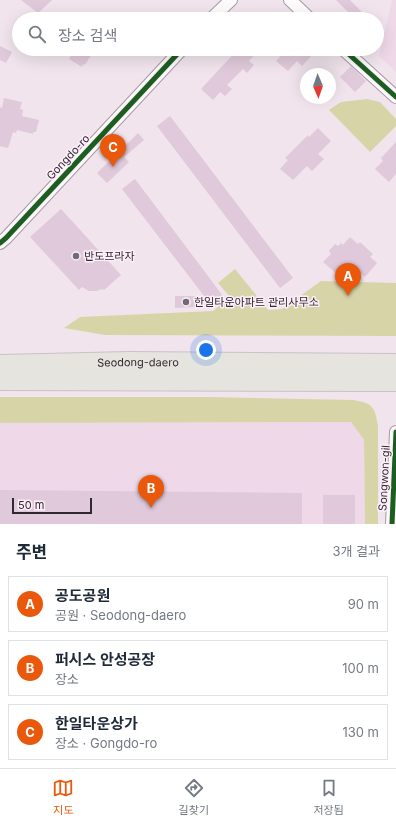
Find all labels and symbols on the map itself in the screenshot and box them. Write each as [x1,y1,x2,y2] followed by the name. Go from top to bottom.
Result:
[300,68,336,104] north arrow
[43,131,93,183] street label: Gongdo-ro
[100,134,126,167] pin: C
[84,249,135,263] place label: 반도프라자
[71,251,81,261] marker: 반도프라자
[335,263,361,296] pin: A
[194,295,319,309] place label: 한일타운아파트 관리사무소
[181,297,191,307] marker: 한일타운아파트 관리사무소
[196,340,216,360] your location
[97,355,179,370] street label: Seodong-daero
[375,445,393,511] street label: Songwon-gil
[138,475,164,508] pin: B
[12,496,92,515] scale bar

